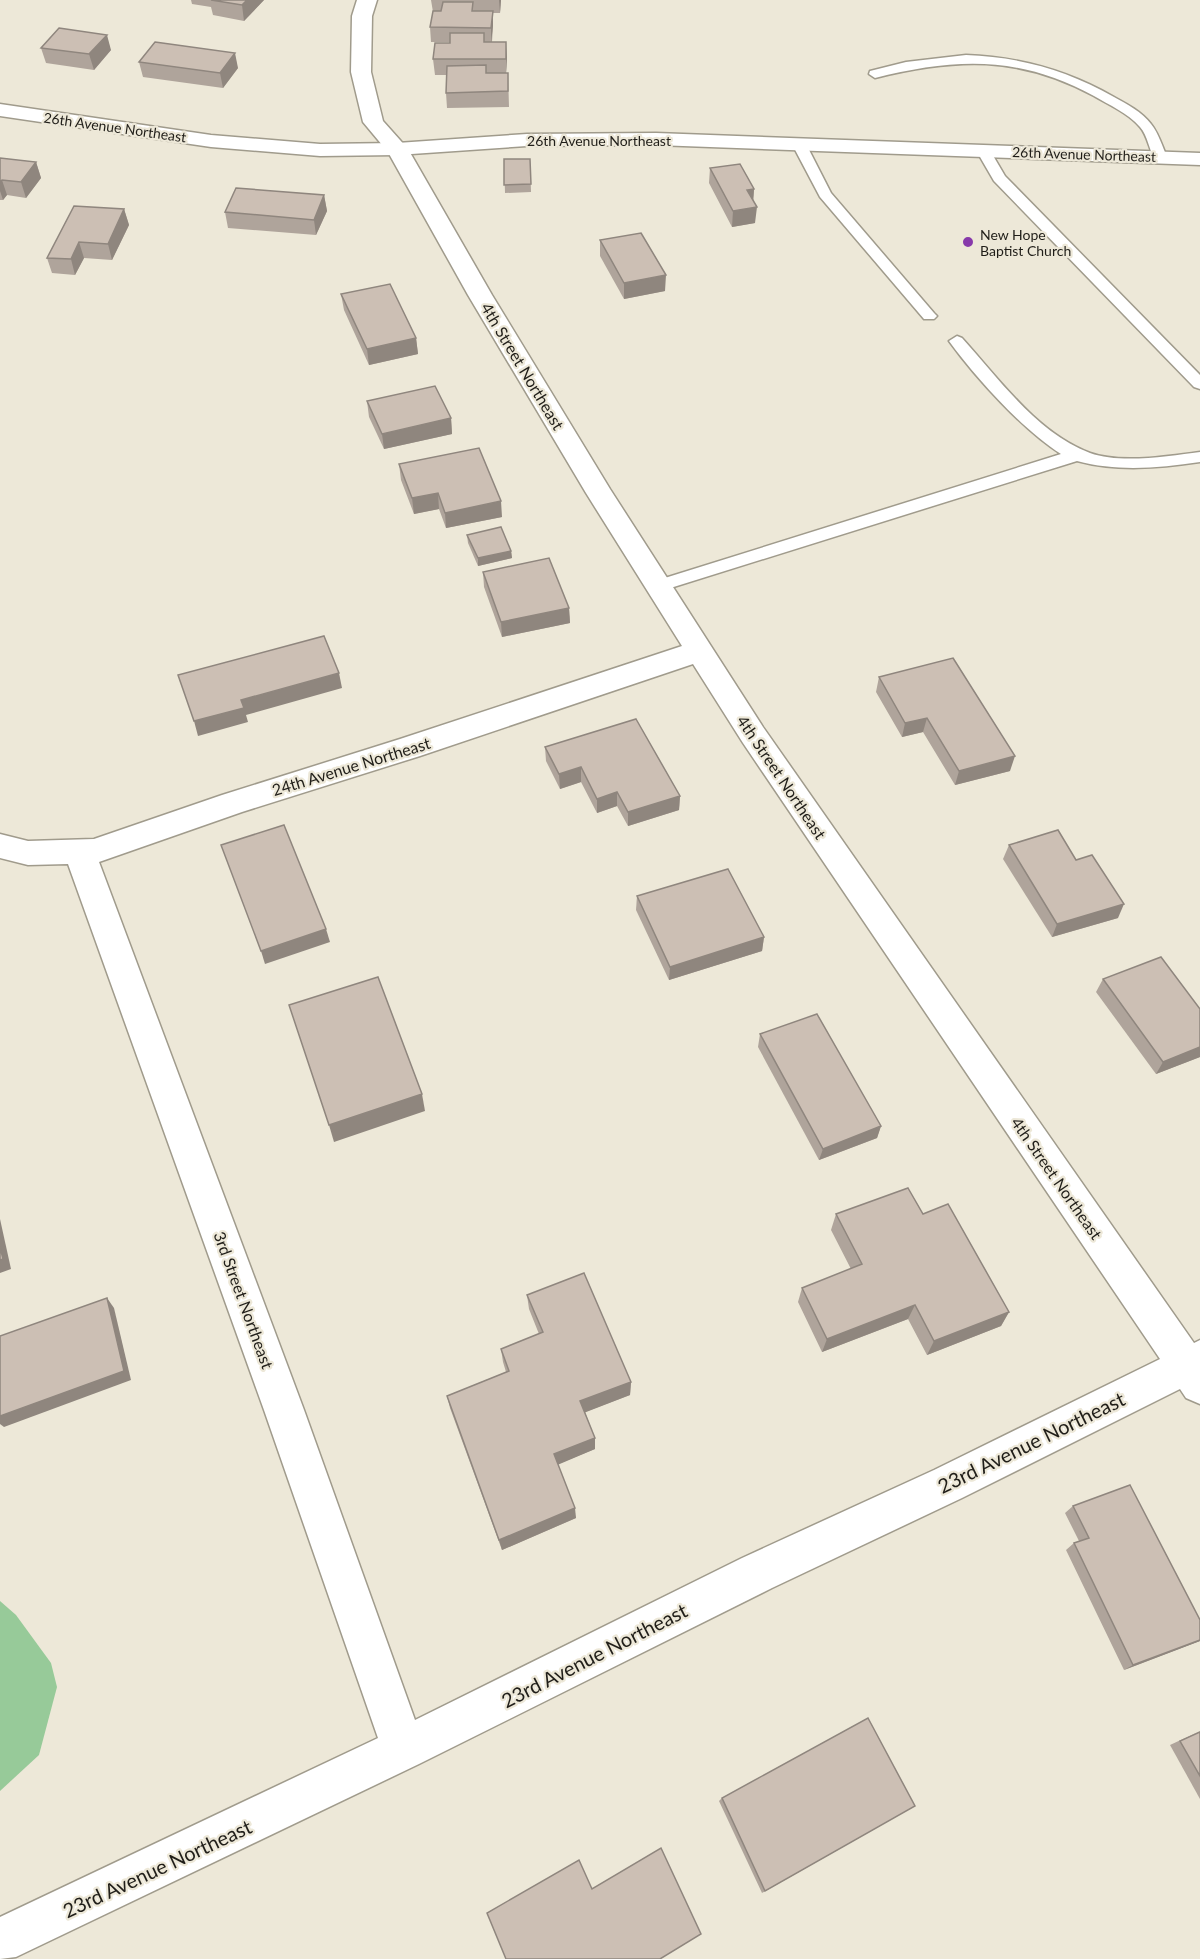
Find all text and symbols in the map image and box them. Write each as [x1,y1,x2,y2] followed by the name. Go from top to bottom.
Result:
[43,109,187,145] street label: 26th Avenue Northeast
[527,132,671,149] street label: 26th Avenue Northeast
[1012,143,1156,165] street label: 26th Avenue Northeast
[980,226,1071,259] place label: New Hope Baptist Church
[961,235,975,249] marker: New Hope Baptist Church
[478,299,569,433] street label: 4th Street Northeast
[734,712,831,843] street label: 4th Street Northeast
[270,733,433,799] street label: 24th Avenue Northeast
[1008,1113,1106,1243] street label: 4th Street Northeast
[210,1229,278,1371] street label: 3rd Street Northeast
[933,1386,1129,1498] street label: 23rd Avenue Northeast
[497,1598,691,1712] street label: 23rd Avenue Northeast
[59,1814,255,1922] street label: 23rd Avenue Northeast

